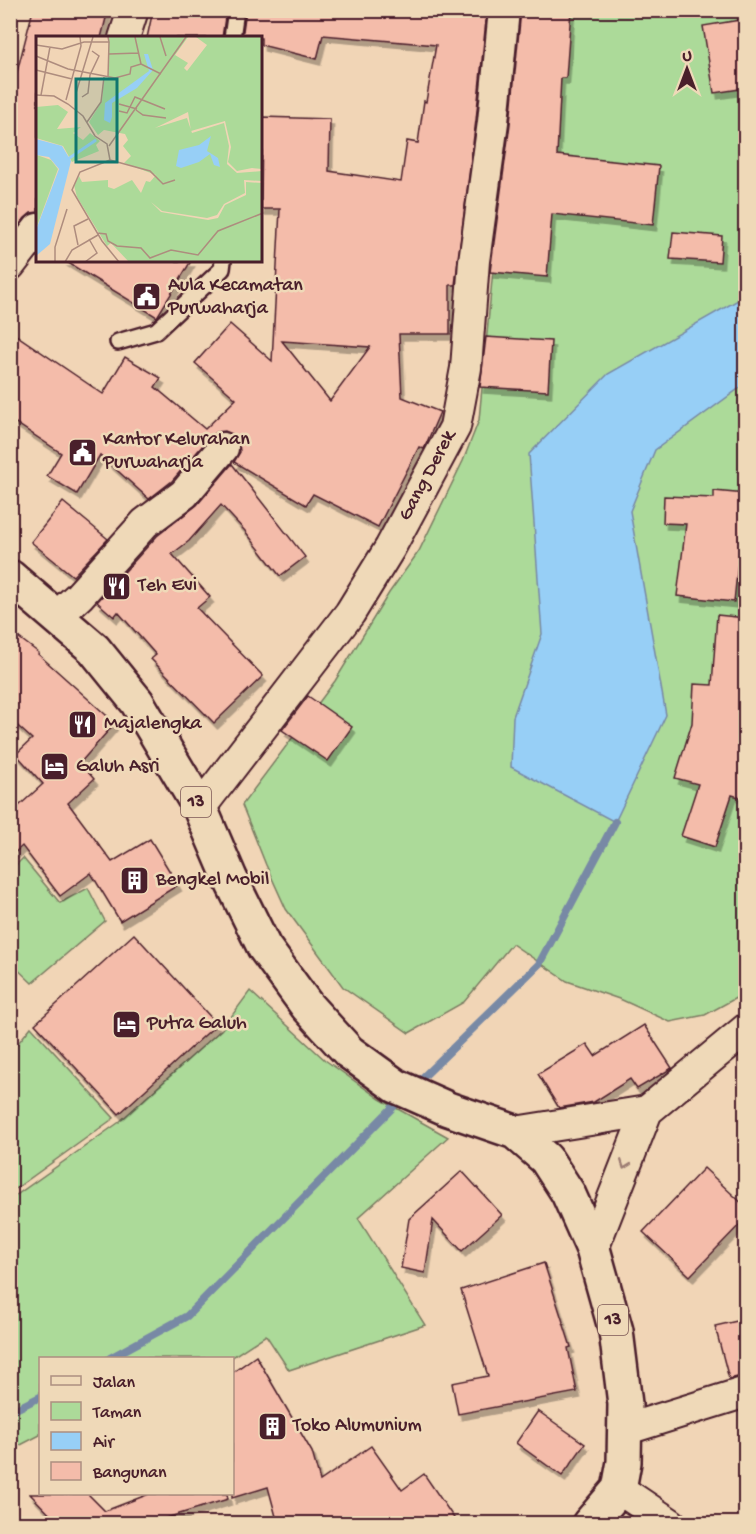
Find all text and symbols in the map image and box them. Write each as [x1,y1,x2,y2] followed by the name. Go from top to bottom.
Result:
[36,36,262,262] inset map
[657,39,717,99] north arrow
[682,48,692,67] text: U
[167,275,303,321] place label: Aula Kecamatan Purwaharja
[131,281,163,313] public building icon: Aula Kecamatan Purwaharja
[395,425,462,525] street label: Gang Derek
[102,429,250,475] place label: Kantor Kelurahan Purwaharja
[66,436,98,468] public building icon: Kantor Kelurahan Purwaharja
[101,570,133,602] restaurant icon: Teh Evi
[137,575,197,598] place label: Teh Evi
[67,708,99,740] restaurant icon: Majalengka
[104,713,202,736] place label: Majalengka
[39,751,71,783] hotel icon: Galuh Asri
[76,756,160,779] place label: Galuh Asri
[181,787,211,817] road number: 13
[119,864,151,896] building icon: Bengkel Mobil
[155,869,269,892] place label: Bengkel Mobil
[110,1008,142,1040] hotel icon: Putra Galuh
[146,1013,247,1036] place label: Putra Galuh
[620,1160,633,1170] one-way arrow
[598,1305,628,1335] road number: 13
[39,1357,234,1495] legend
[93,1373,135,1394] text: Jalan
[92,1403,142,1424] text: Taman
[256,1410,288,1442] building icon: Toko Alumunium
[292,1415,422,1438] place label: Toko Alumunium
[93,1433,116,1454] text: Air
[92,1463,167,1484] text: Bangunan

